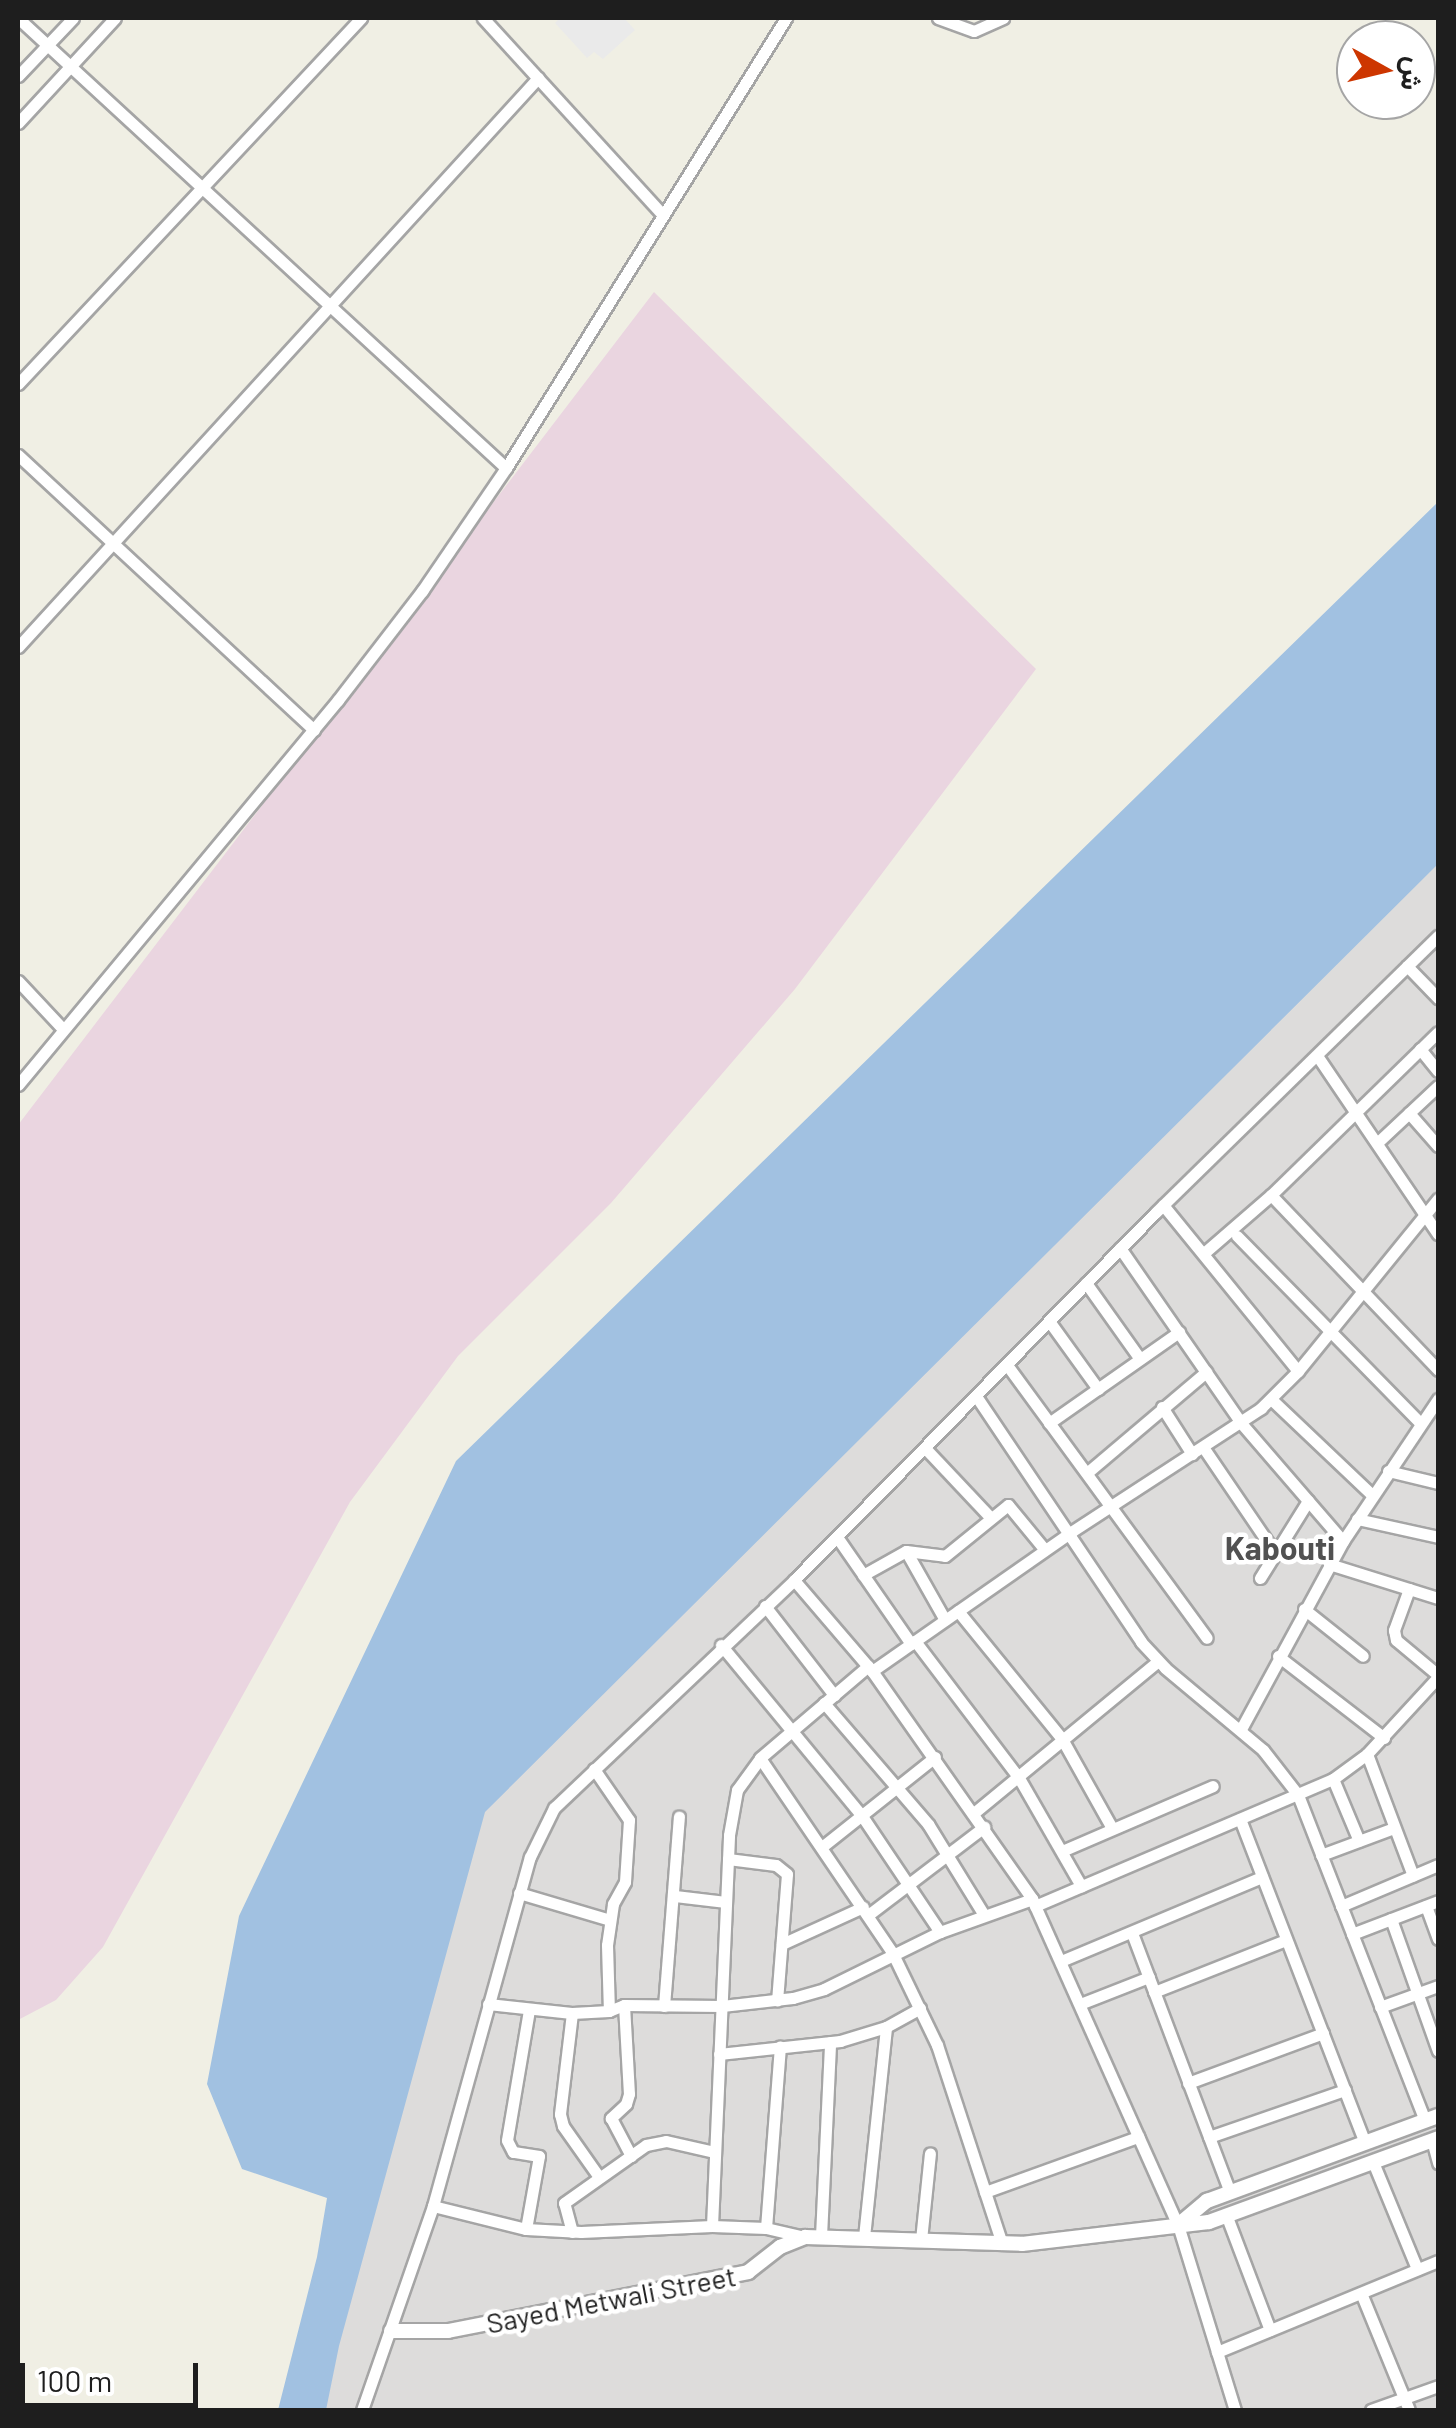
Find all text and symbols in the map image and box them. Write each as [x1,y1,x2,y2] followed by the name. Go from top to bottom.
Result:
[1336,20,1436,120] north arrow
[1395,55,1433,93] text: ش
[1225,1528,1335,1566] district label: Kabouti
[483,2258,739,2340] street label: Sayed Metwali Street
[25,2343,202,2405] scale bar
[37,2362,112,2398] text: 100 m

